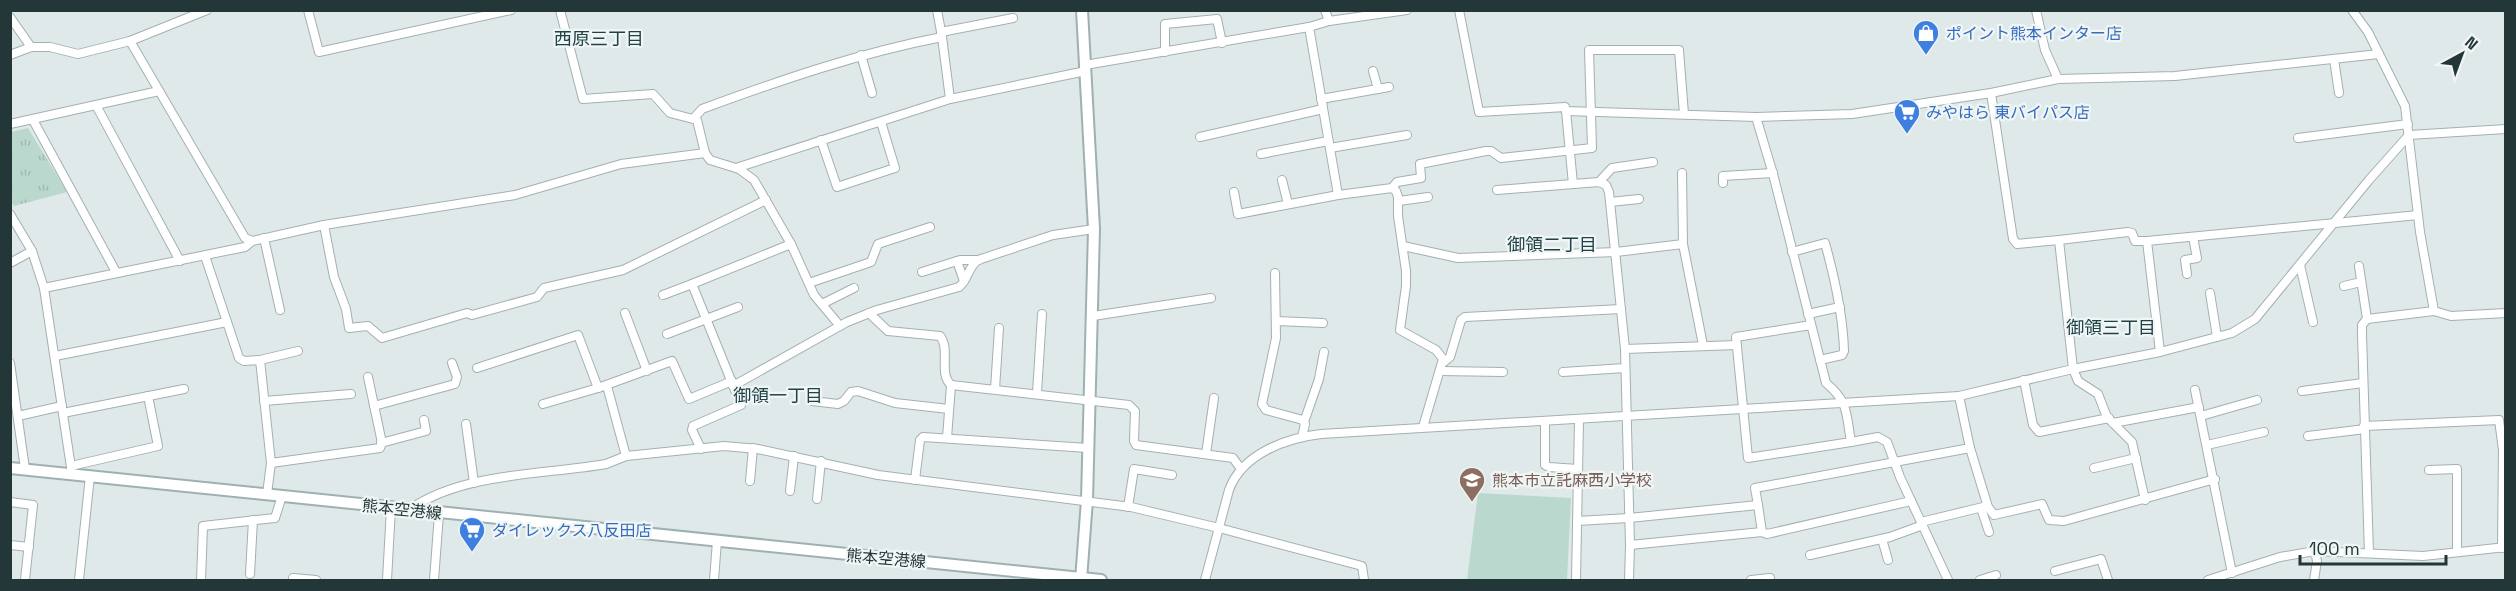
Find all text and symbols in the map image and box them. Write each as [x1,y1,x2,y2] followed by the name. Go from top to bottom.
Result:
[1911,18,1941,56] shop icon: ポイント熊本インター店
[1946,23,2122,44] place label: ポイント熊本インター店
[2432,24,2492,84] north arrow
[554,27,644,50] district label: 西原三丁目
[2461,32,2482,55] text: N
[1892,97,1922,135] supermarket icon: みやはら 東バイパス店
[1926,102,2090,123] place label: みやはら 東バイパス店
[1507,233,1597,256] district label: 御領二丁目
[2066,316,2156,339] district label: 御領三丁目
[733,384,823,407] district label: 御領一丁目
[1457,465,1487,503] school or university icon: 熊本市立託麻西小学校
[1492,470,1652,491] place label: 熊本市立託麻西小学校
[361,495,443,524] street label: 熊本空港線
[457,515,487,553] supermarket icon: ダイレックス八反田店
[492,520,652,541] place label: ダイレックス八反田店
[2300,528,2446,566] scale bar
[2309,537,2360,560] text: 100 m
[845,545,927,572] street label: 熊本空港線

